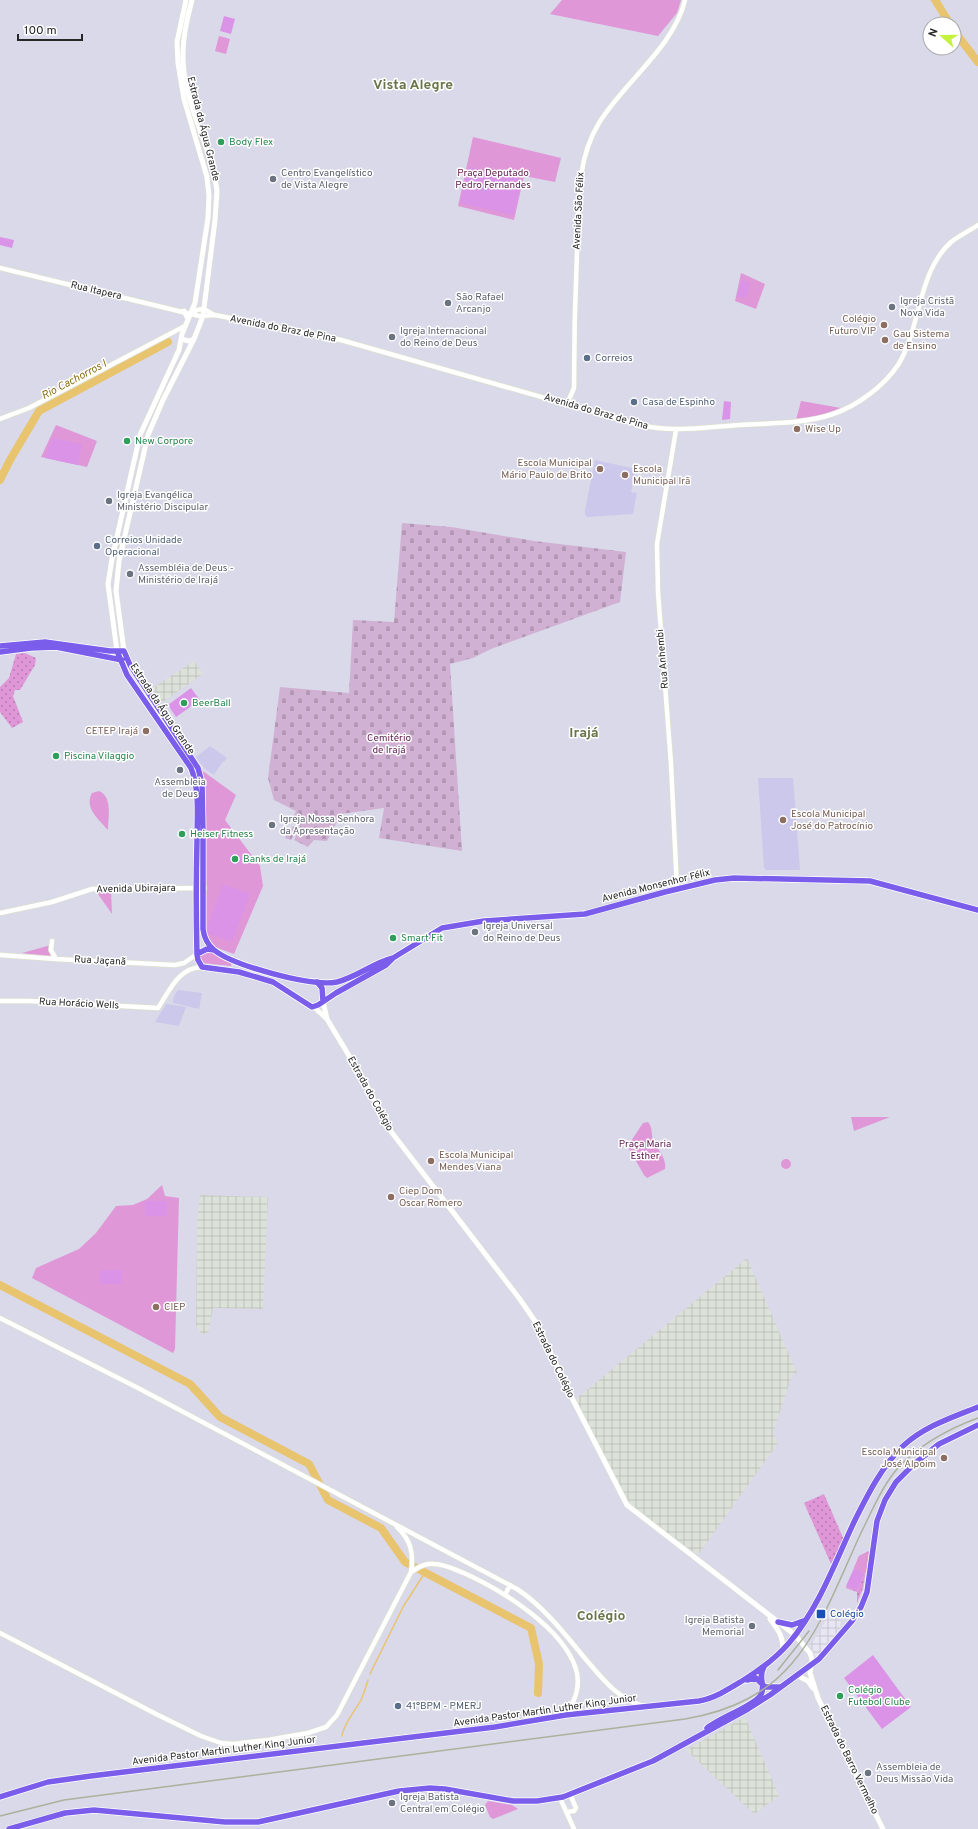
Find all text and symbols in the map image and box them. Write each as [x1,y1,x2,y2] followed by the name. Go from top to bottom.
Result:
[18,16,82,42] scale bar
[922,16,962,56] north arrow
[24,23,57,39] text: 100 m
[926,27,942,39] text: N
[184,75,222,183] street label: Estrada da Água Grande
[373,77,453,94] district label: Vista Alegre
[229,136,273,149] place label: Body Flex
[216,137,226,147] marker: Body Flex
[281,167,373,192] place label: Centro Evangelístico de Vista Alegre
[455,167,531,192] park label: Praça Deputado Pedro Fernandes
[570,172,588,250] street label: Avenida São Félix
[268,174,278,184] marker: Centro Evangelístico de Vista Alegre
[69,279,123,303] street label: Rua Itapera
[456,291,504,316] place label: São Rafael Arcanjo
[900,295,954,320] place label: Igreja Cristã Nova Vida
[443,298,453,308] marker: São Rafael Arcanjo
[887,302,897,312] marker: Igreja Cristã Nova Vida
[229,312,337,346] street label: Avenida do Braz de Pina
[829,313,876,338] place label: Colégio Futuro VIP
[879,320,889,330] marker: Colégio Futuro VIP
[400,325,487,350] place label: Igreja Internacional do Reino de Deus
[893,328,949,353] place label: Gau Sistema de Ensino
[387,332,397,342] marker: Igreja Internacional do Reino de Deus
[880,335,890,345] marker: Gau Sistema de Ensino
[595,352,633,365] place label: Correios
[582,353,592,363] marker: Correios
[39,356,110,403] water label: Rio Cachorros I
[542,391,650,433] street label: Avenida do Braz de Pina
[642,396,715,409] place label: Casa de Espinho
[629,397,639,407] marker: Casa de Espinho
[805,423,841,436] place label: Wise Up
[792,424,802,434] marker: Wise Up
[135,435,193,448] place label: New Corpore
[122,436,132,446] marker: New Corpore
[501,457,592,482] place label: Escola Municipal Mário Paulo de Brito
[633,463,690,488] place label: Escola Municipal Irã
[595,464,605,474] marker: Escola Municipal Mário Paulo de Brito
[620,470,630,480] marker: Escola Municipal Irã
[117,489,208,514] place label: Igreja Evangélica Ministério Discipular
[104,496,114,506] marker: Igreja Evangélica Ministério Discipular
[105,534,182,559] place label: Correios Unidade Operacional
[92,541,102,551] marker: Correios Unidade Operacional
[138,562,234,587] place label: Assembléia de Deus - Ministério de Irajá
[125,569,135,579] marker: Assembléia de Deus - Ministério de Irajá
[654,629,672,689] street label: Rua Anhembi
[127,661,197,757] street label: Estrada da Água Grande
[192,697,231,710] place label: BeerBall
[179,698,189,708] marker: BeerBall
[85,725,138,738] place label: CETEP Irajá
[569,725,599,742] district label: Irajá
[141,726,151,736] marker: CETEP Irajá
[367,732,411,757] park label: Cemitério de Irajá
[64,750,135,763] place label: Piscina Vilaggio
[51,751,61,761] marker: Piscina Vilaggio
[175,765,185,775] marker: Assembleia de Deus
[154,776,206,801] place label: Assembleia de Deus
[791,808,873,833] place label: Escola Municipal José do Patrocínio
[280,813,374,838] place label: Igreja Nossa Senhora da Apresentação
[778,815,788,825] marker: Escola Municipal José do Patrocínio
[267,820,277,830] marker: Igreja Nossa Senhora da Apresentação
[190,828,254,841] place label: Heiser Fitness
[177,829,187,839] marker: Heiser Fitness
[243,853,306,866] place label: Banks de Irajá
[230,854,240,864] marker: Banks de Irajá
[600,866,712,906] street label: Avenida Monsenhor Félix
[96,882,176,896] street label: Avenida Ubirajara
[483,920,561,945] place label: Igreja Universal do Reino de Deus
[470,927,480,937] marker: Igreja Universal do Reino de Deus
[401,932,443,945] place label: Smart Fit
[388,933,398,943] marker: Smart Fit
[74,953,126,969] street label: Rua Jaçanã
[39,995,120,1013] street label: Rua Horácio Wells
[344,1054,396,1134] street label: Estrada do Colégio
[619,1138,671,1163] park label: Praça Maria Esther
[439,1149,513,1174] place label: Escola Municipal Mendes Viana
[426,1156,436,1166] marker: Escola Municipal Mendes Viana
[399,1185,463,1210] place label: Ciep Dom Oscar Romero
[386,1192,396,1202] marker: Ciep Dom Oscar Romero
[164,1301,185,1314] place label: CIEP
[151,1302,161,1312] marker: CIEP
[529,1320,577,1401] street label: Estrada do Colégio
[862,1446,936,1471] place label: Escola Municipal José Alpoim
[939,1453,949,1463] marker: Escola Municipal José Alpoim
[577,1608,625,1625] district label: Colégio
[815,1608,827,1620] marker: Colégio
[830,1608,864,1621] place label: Colégio
[685,1614,744,1639] place label: Igreja Batista Memorial
[747,1621,757,1631] marker: Igreja Batista Memorial
[848,1684,910,1709] place label: Colégio Futebol Clube
[835,1691,845,1701] marker: Colégio Futebol Clube
[453,1692,638,1730] street label: Avenida Pastor Martin Luther King Junior
[406,1700,482,1713] place label: 41°BPM - PMERJ
[393,1701,403,1711] marker: 41°BPM - PMERJ
[817,1703,881,1817] street label: Estrada do Barro Vermelho
[131,1733,317,1769] street label: Avenida Pastor Martin Luther King Junior
[876,1761,953,1786] place label: Assembleia de Deus Missão Vida
[863,1768,873,1778] marker: Assembleia de Deus Missão Vida
[400,1791,485,1816] place label: Igreja Batista Central em Colégio
[387,1798,397,1808] marker: Igreja Batista Central em Colégio

